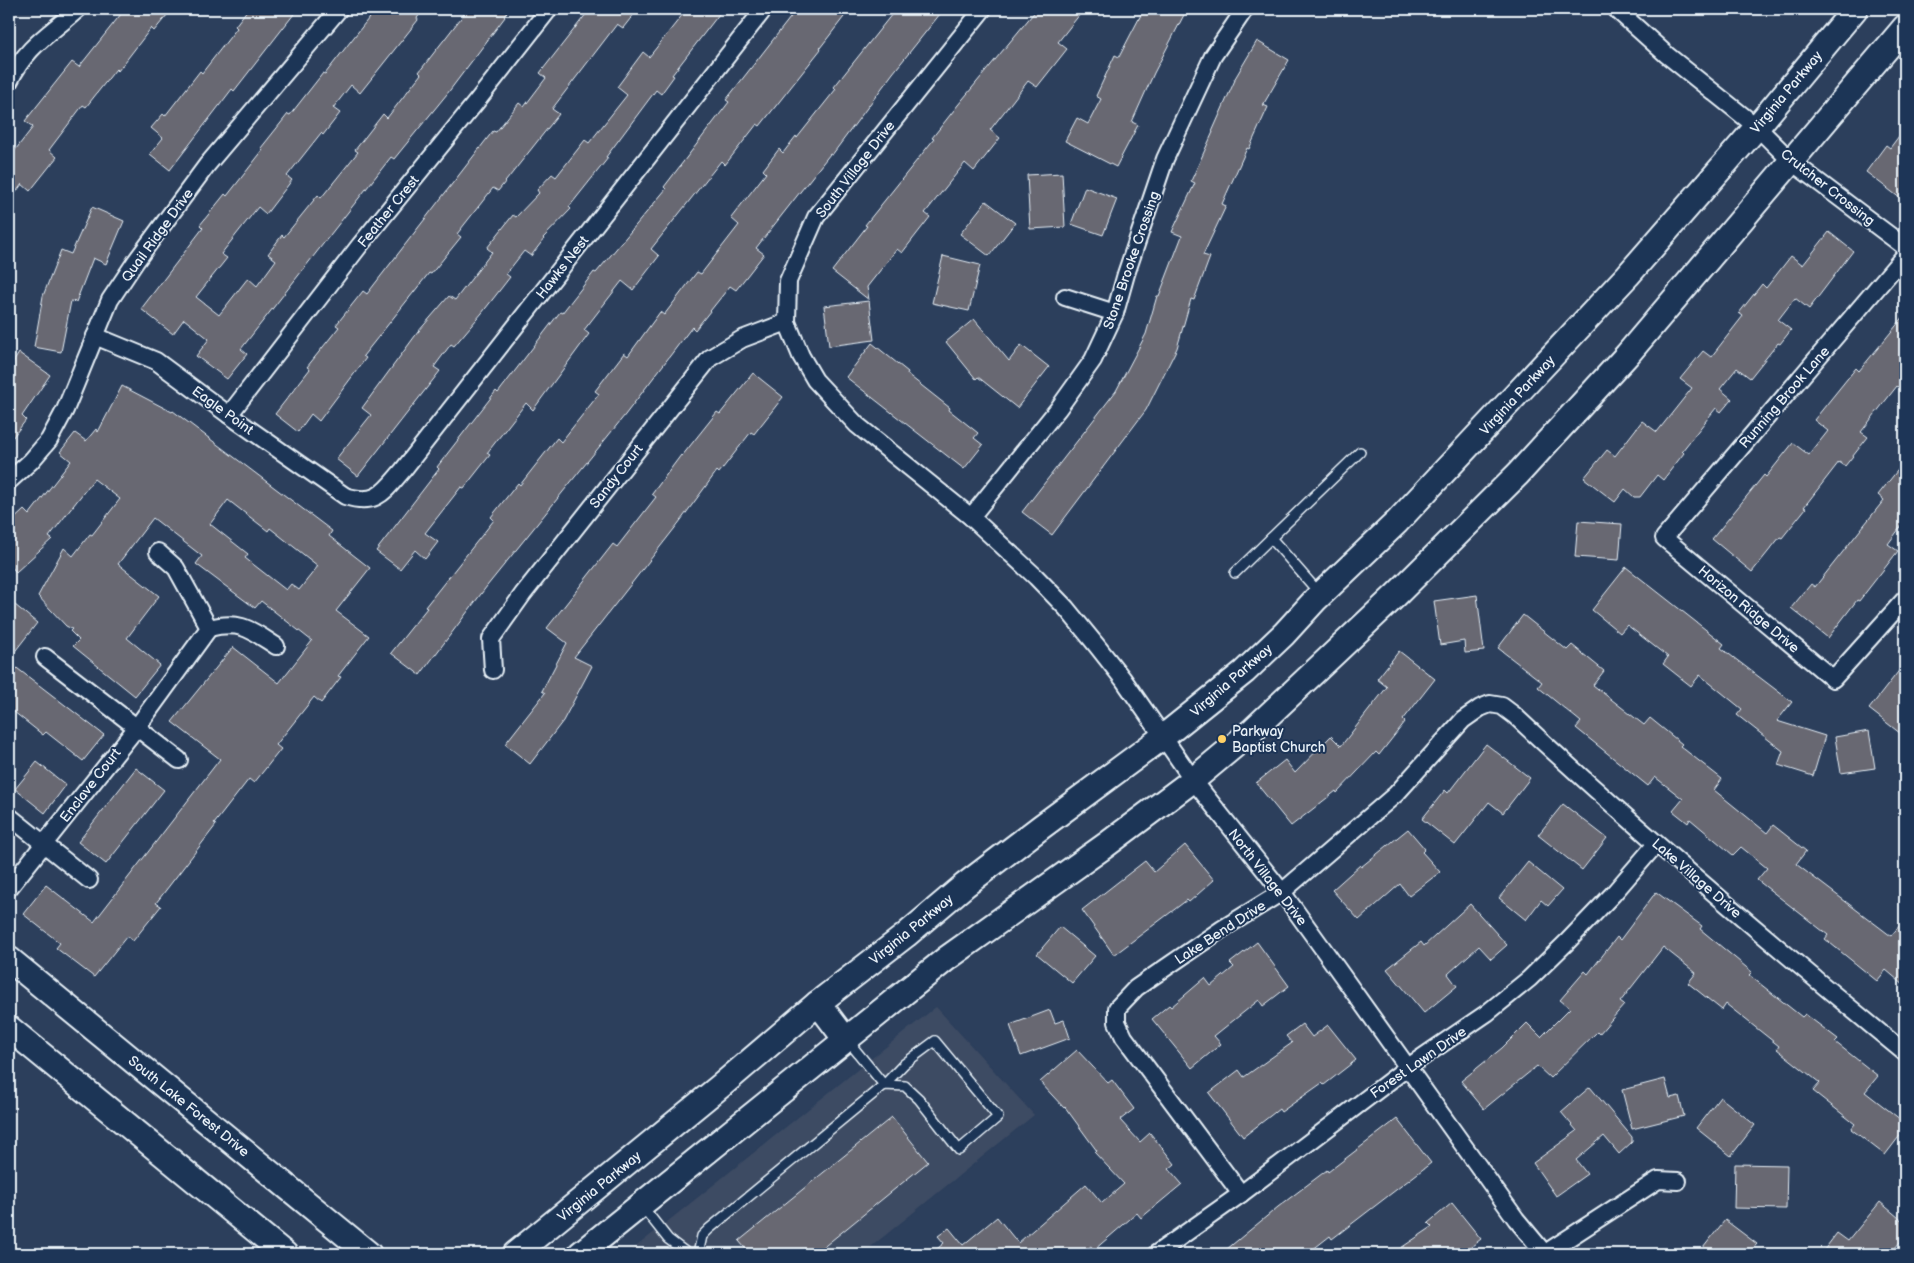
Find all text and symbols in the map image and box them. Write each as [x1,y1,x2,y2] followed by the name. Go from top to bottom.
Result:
[1747,47,1826,137] street label: Virginia Parkway
[812,117,899,221] street label: South Village Drive
[1777,145,1878,229] street label: Crutcher Crossing
[354,171,423,251] street label: Feather Crest
[118,185,197,285] street label: Quail Ridge Drive
[1100,189,1163,332] street label: Stone Brooke Crossing
[533,232,593,302] street label: Hawks Nest
[1736,343,1833,452] street label: Running Brook Lane
[1476,352,1559,439] street label: Virginia Parkway
[189,382,257,439] street label: Eagle Point
[586,440,647,512] street label: Sandy Court
[1695,562,1803,657] street label: Horizon Ridge Drive
[1187,640,1276,720] street label: Virginia Parkway
[1232,723,1326,756] place label: Parkway Baptist Church
[1216,733,1228,745] marker: Parkway Baptist Church
[56,744,125,826] street label: Enclave Court
[1225,826,1311,929] street label: North Village Drive
[1648,835,1745,922] street label: Lake Village Drive
[866,890,957,968] street label: Virginia Parkway
[1172,897,1269,968] street label: Lake Bend Drive
[1367,1023,1470,1102] street label: Forest Lawn Drive
[125,1052,253,1161] street label: South Lake Forest Drive
[554,1147,645,1225] street label: Virginia Parkway

